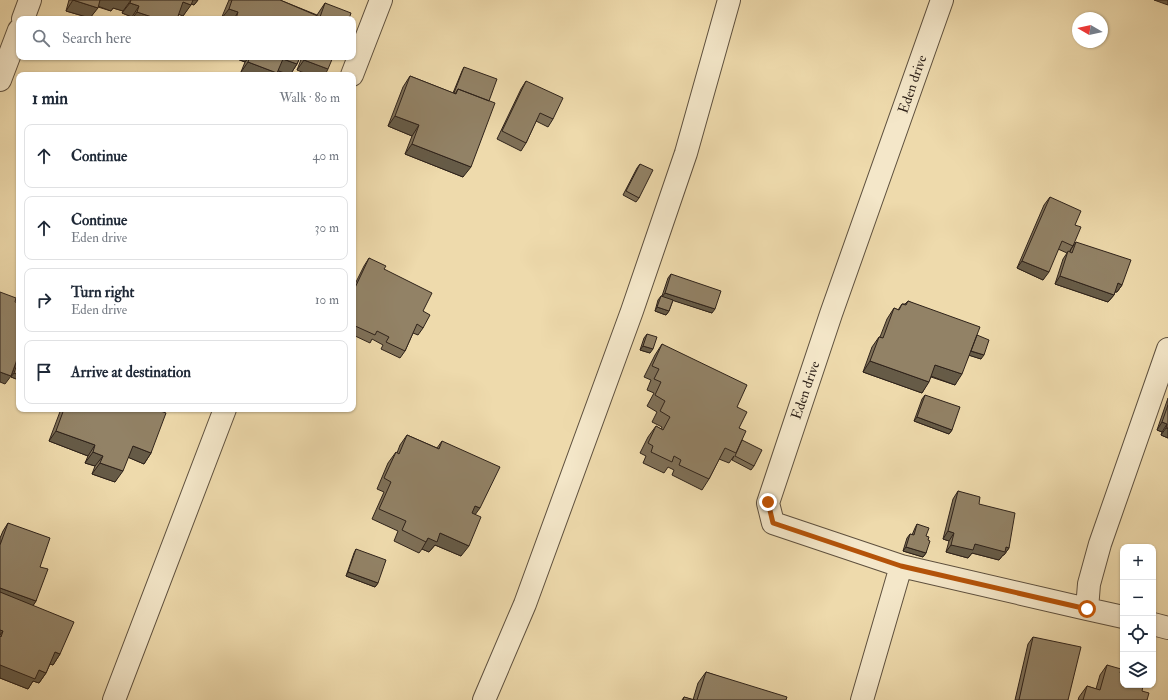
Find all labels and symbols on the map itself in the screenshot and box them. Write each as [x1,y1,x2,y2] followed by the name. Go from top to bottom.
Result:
[1072,12,1108,48] north arrow
[895,53,930,116] street label: Eden drive
[788,359,823,422] street label: Eden drive
[759,493,777,511] route end
[1078,600,1096,618] route start

